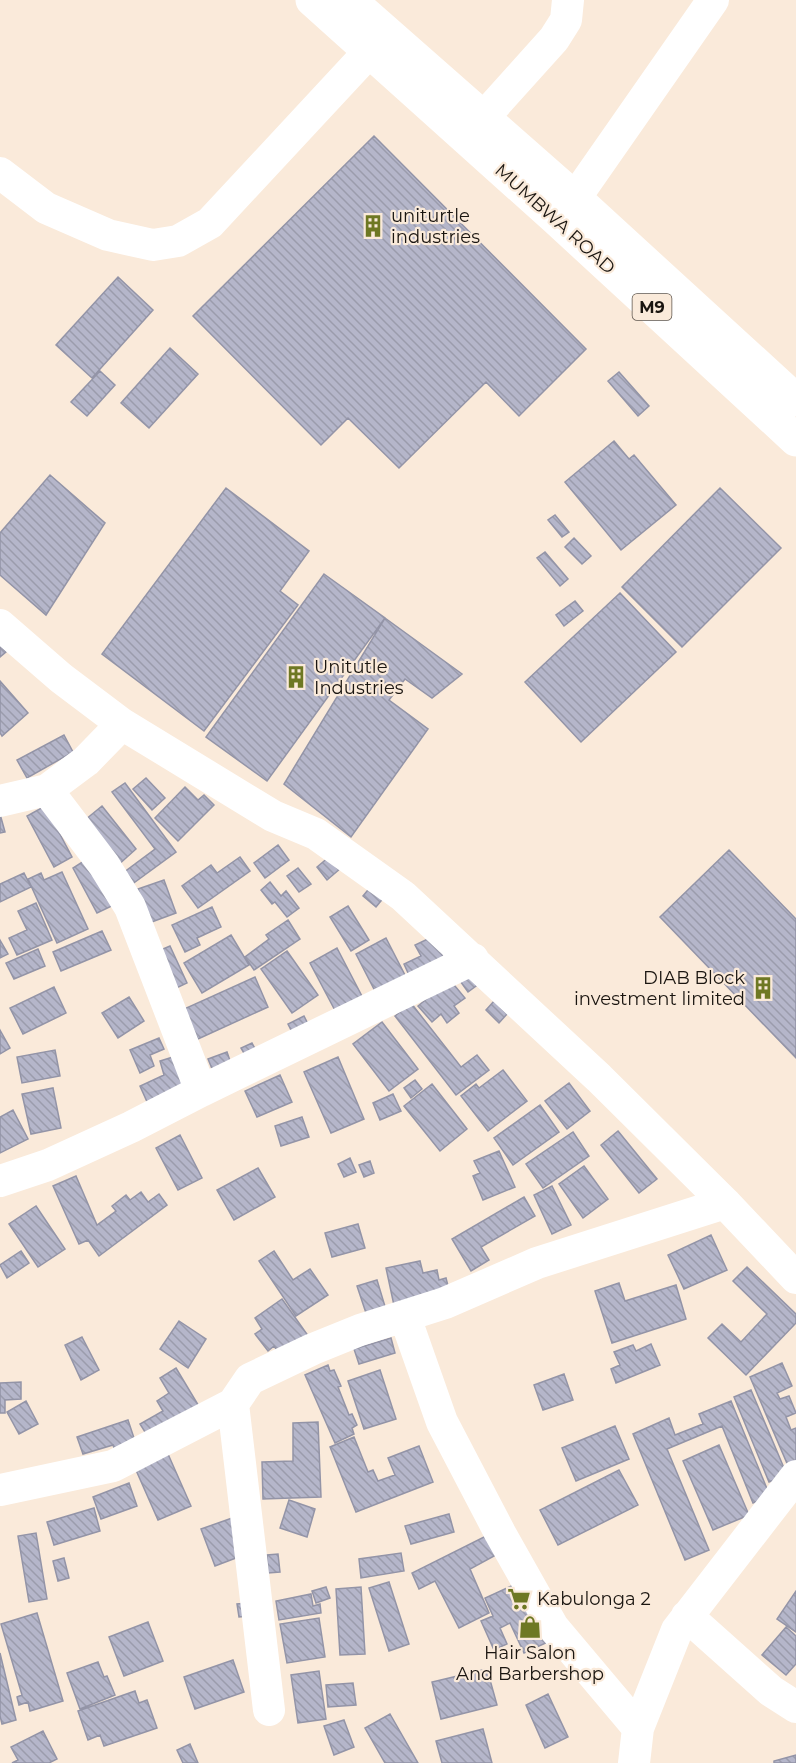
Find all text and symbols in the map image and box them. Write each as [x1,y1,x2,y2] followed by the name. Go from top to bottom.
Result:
[490,159,620,279] street label: MUMBWA ROAD
[391,205,480,248] place label: uniturtle industries
[360,213,386,239] building icon: uniturtle industries
[632,294,672,320] road number: M9
[314,656,404,699] place label: Unitutle Industries
[283,664,309,690] building icon: Unitutle Industries
[574,967,745,1010] place label: DIAB Block investment limited
[750,975,776,1001] building icon: DIAB Block investment limited
[506,1586,532,1612] supermarket icon: Kabulonga 2
[537,1588,651,1610] place label: Kabulonga 2
[517,1614,543,1640] shop icon: Hair Salon And Barbershop
[456,1642,604,1685] place label: Hair Salon And Barbershop

